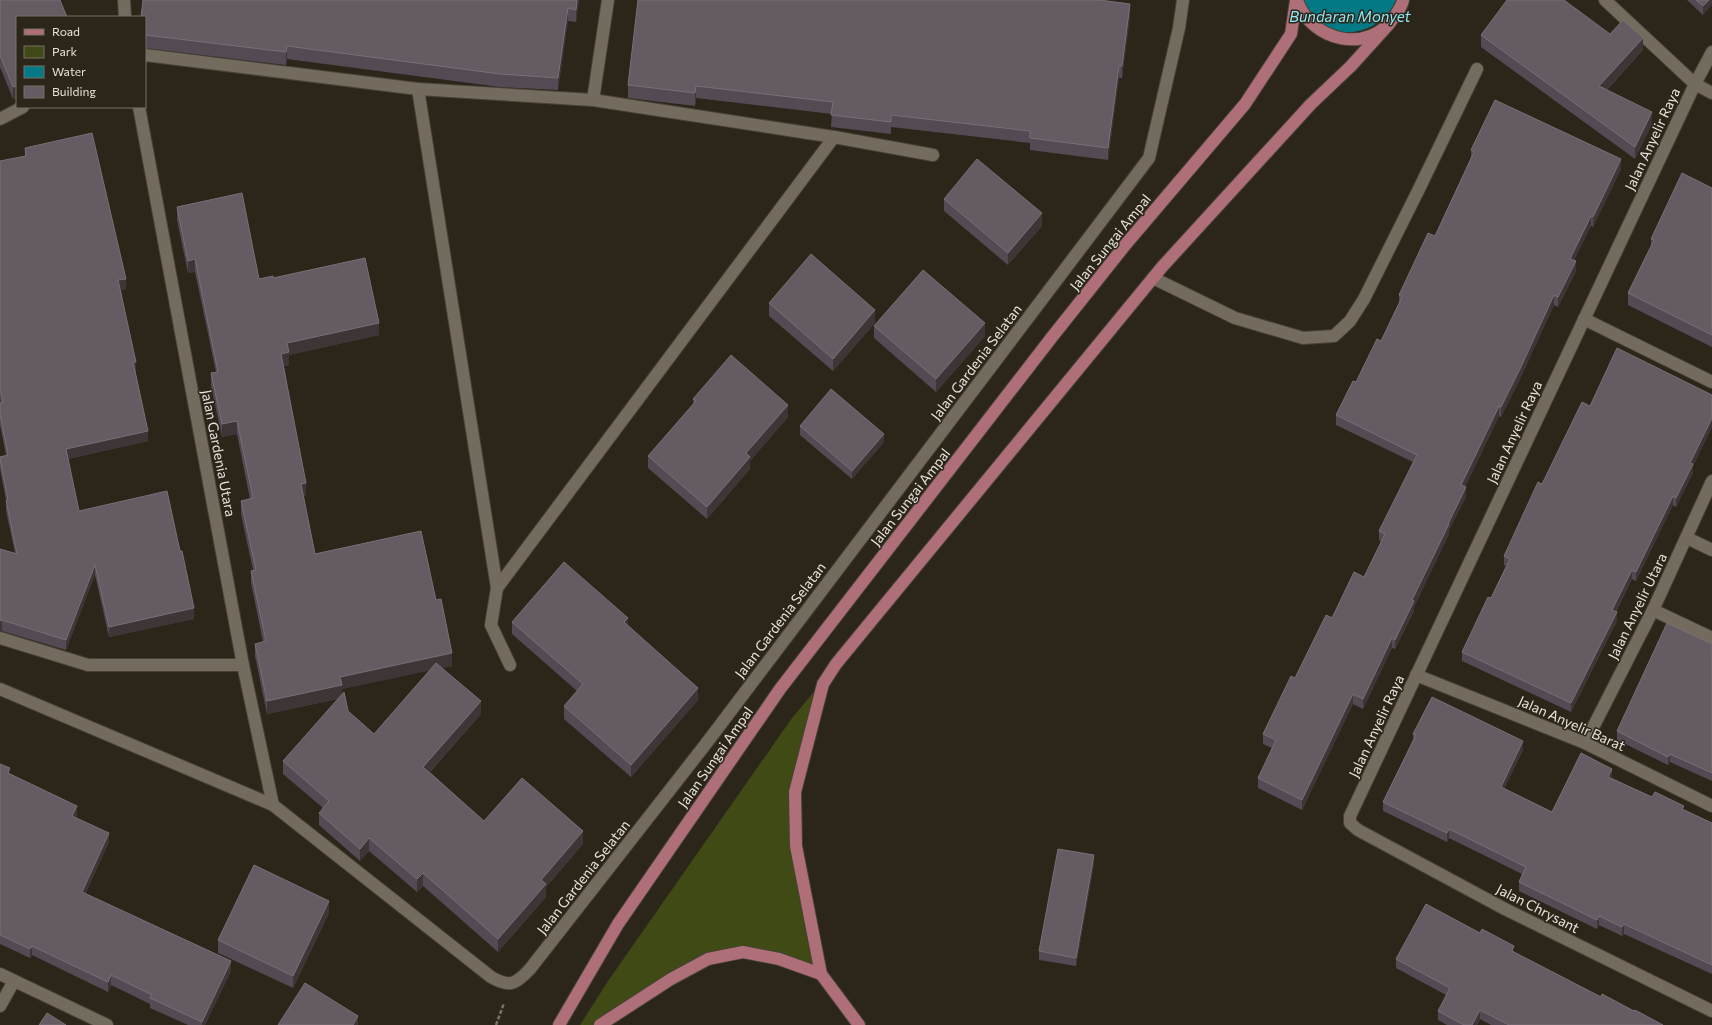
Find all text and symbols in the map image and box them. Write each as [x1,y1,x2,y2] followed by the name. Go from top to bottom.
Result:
[1289,7,1412,25] water label: Bundaran Monyet
[16,16,146,108] legend
[52,24,80,38] text: Road
[52,44,78,58] text: Park
[52,64,86,78] text: Water
[52,84,96,98] text: Building
[1621,85,1683,193] street label: Jalan Anyelir Raya
[1066,190,1154,294] street label: Jalan Sungai Ampal
[927,301,1025,423] street label: Jalan Gardenia Selatan
[1483,378,1545,486] street label: Jalan Anyelir Raya
[198,388,240,518] street label: Jalan Gardenia Utara
[867,445,953,549] street label: Jalan Sungai Ampal
[1604,550,1670,662] street label: Jalan Anyelir Utara
[731,559,829,681] street label: Jalan Gardenia Selatan
[1345,672,1407,780] street label: Jalan Anyelir Raya
[1516,692,1628,754] street label: Jalan Anyelir Barat
[674,703,756,811] street label: Jalan Sungai Ampal
[533,816,633,938] street label: Jalan Gardenia Selatan
[1494,880,1583,936] street label: Jalan Chrysant

